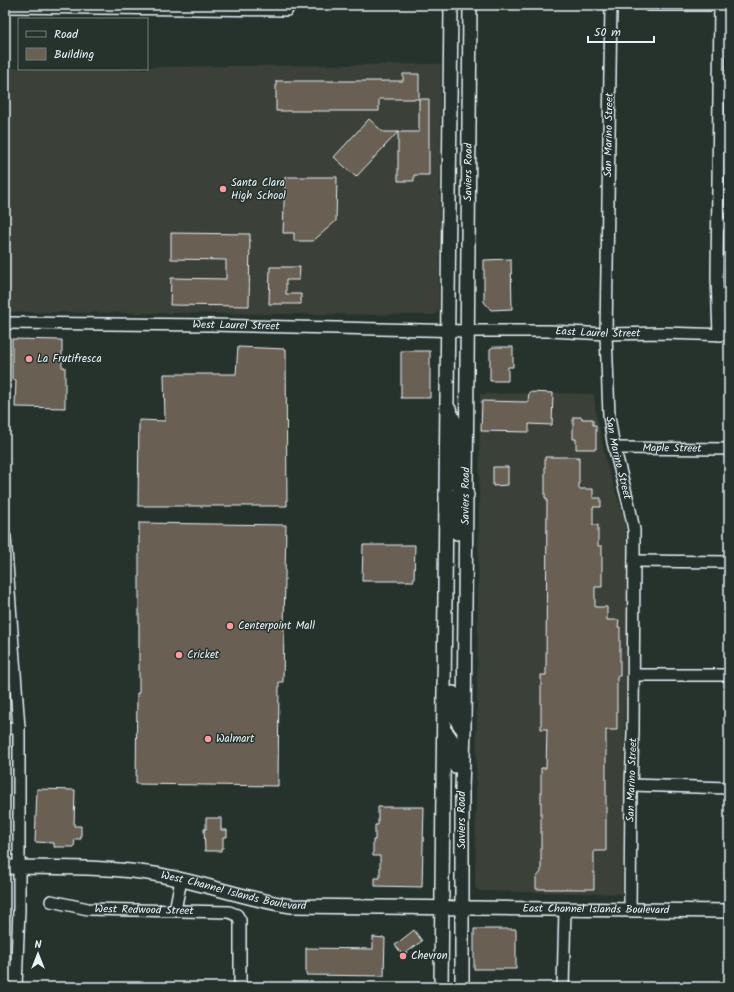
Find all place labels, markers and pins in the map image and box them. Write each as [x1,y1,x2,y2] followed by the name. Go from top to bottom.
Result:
[231,174,286,205] place label: Santa Clara High School
[218,184,228,194] marker: Santa Clara High School
[37,350,102,368] place label: La Frutifresca
[24,354,34,364] marker: La Frutifresca
[238,617,315,635] place label: Centerpoint Mall
[225,621,235,631] marker: Centerpoint Mall
[187,646,220,664] place label: Cricket
[174,650,184,660] marker: Cricket
[216,730,255,748] place label: Walmart
[203,734,213,744] marker: Walmart
[411,947,448,965] place label: Chevron
[398,951,408,961] marker: Chevron

